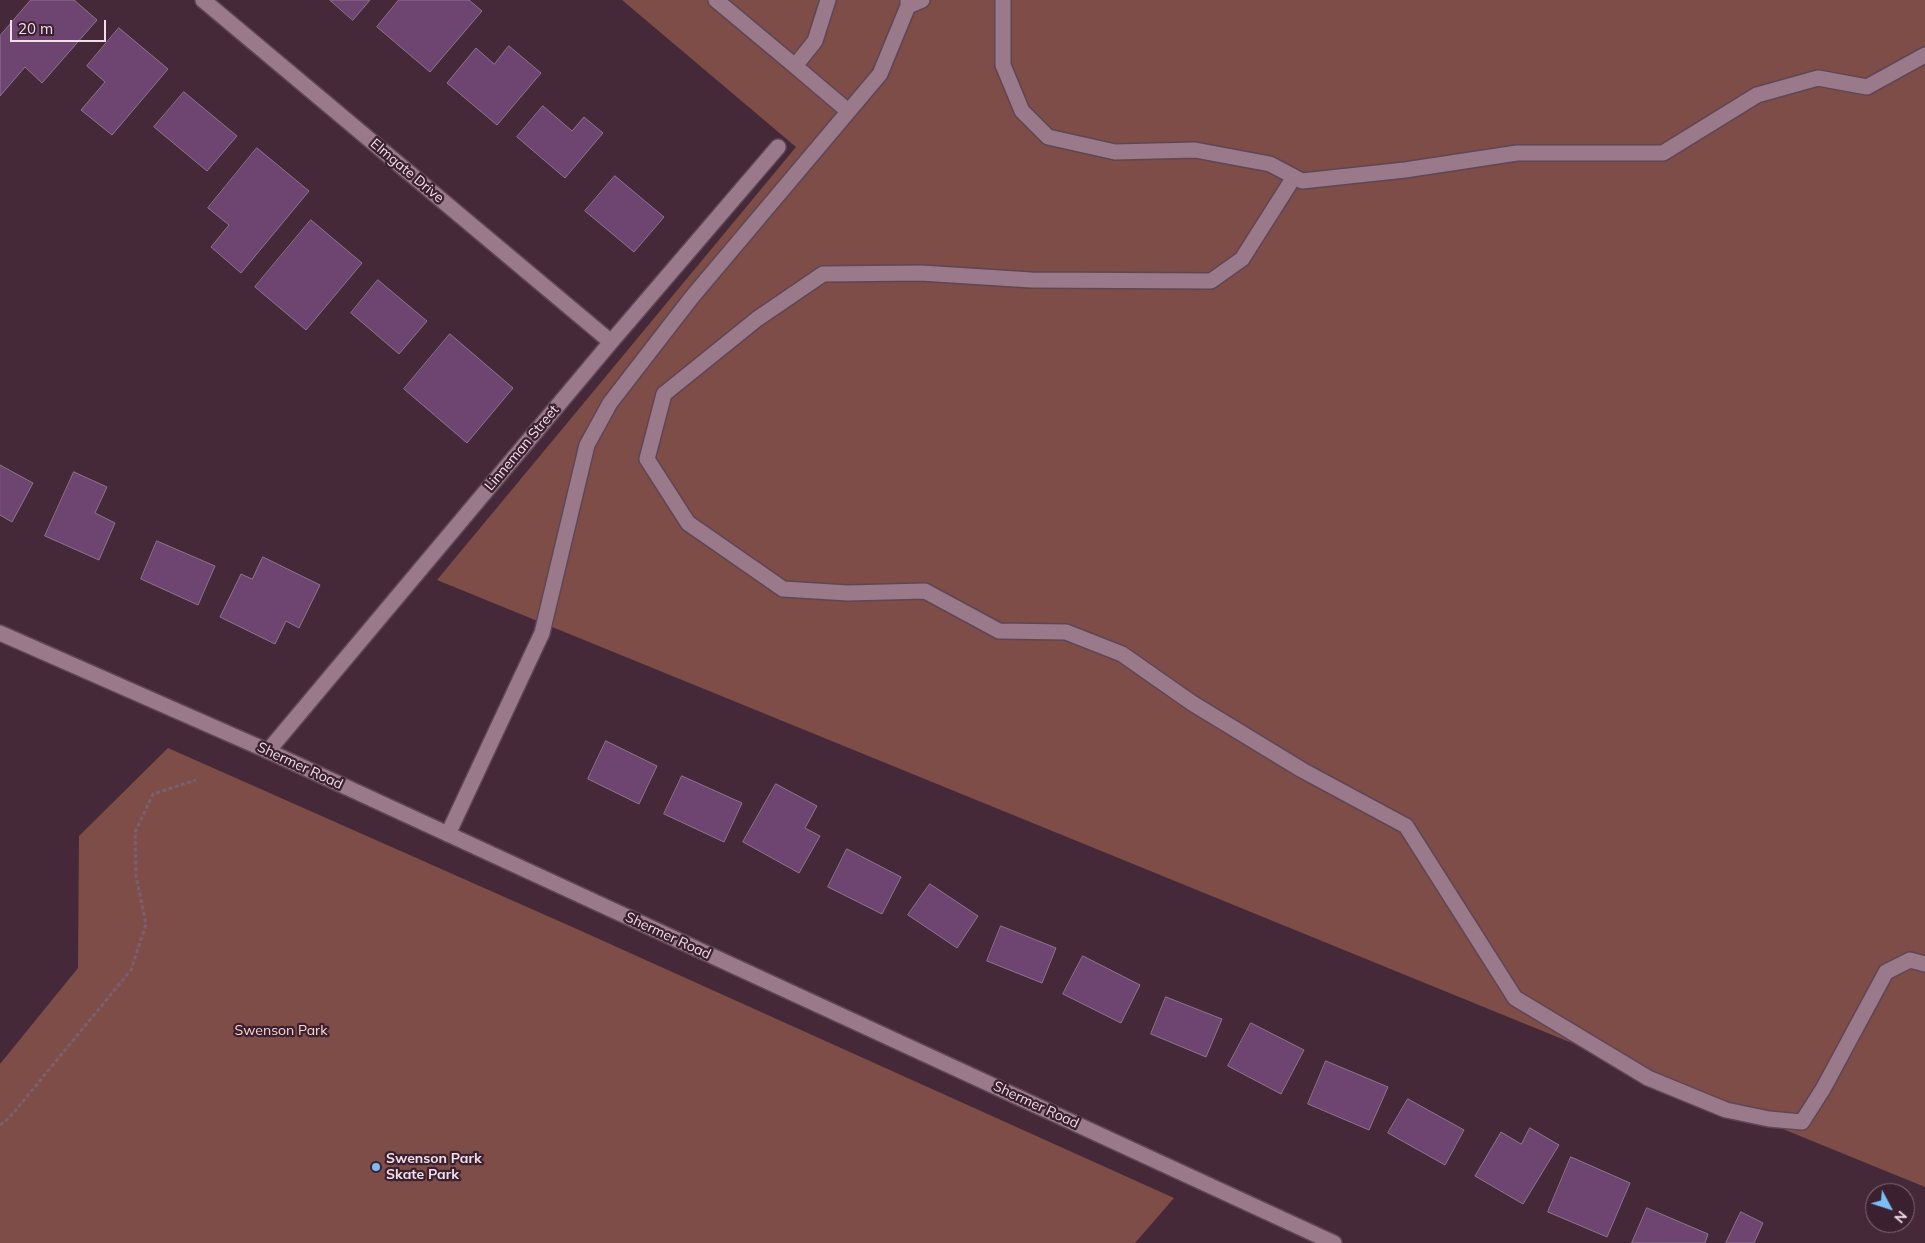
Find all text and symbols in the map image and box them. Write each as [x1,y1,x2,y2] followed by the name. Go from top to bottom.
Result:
[12,10,109,42] scale bar
[18,19,53,38] text: 20 m
[367,135,447,207] street label: Elmgate Drive
[481,402,563,494] street label: Linneman Street
[254,739,346,793] street label: Shermer Road
[622,909,714,963] street label: Shermer Road
[235,1023,327,1039] park label: Swenson Park
[990,1078,1082,1132] street label: Shermer Road
[386,1151,482,1184] place label: Swenson Park Skate Park
[370,1161,382,1173] marker: Swenson Park Skate Park
[1865,1183,1915,1233] north arrow
[1890,1207,1911,1227] text: N

